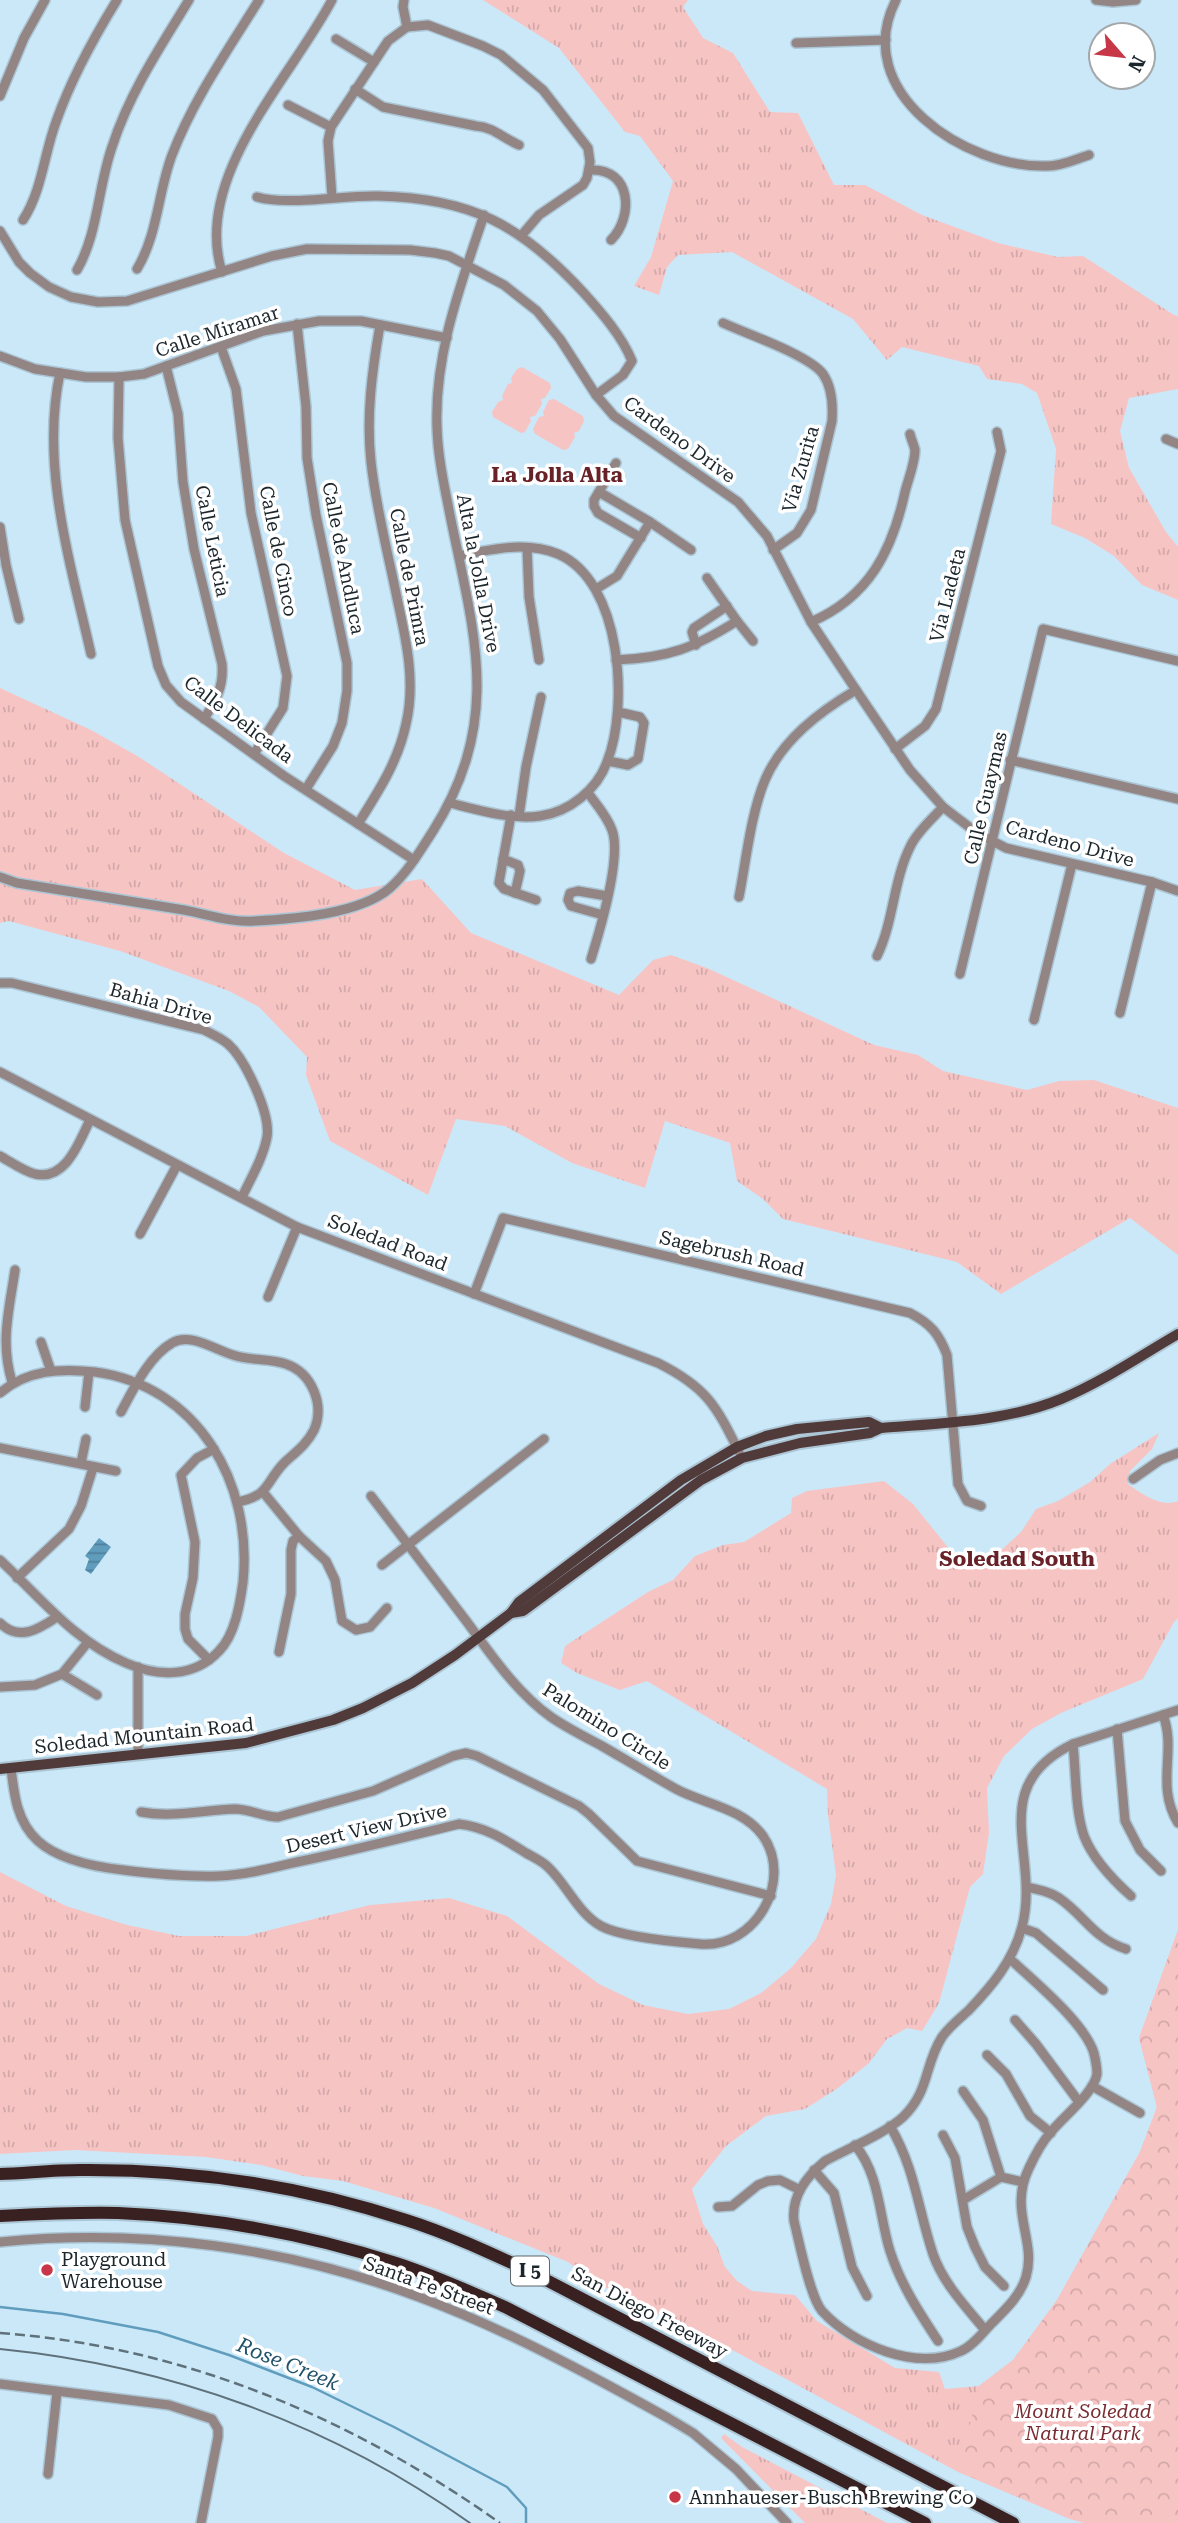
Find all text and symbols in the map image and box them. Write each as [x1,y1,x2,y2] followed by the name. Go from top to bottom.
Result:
[1087,21,1157,91] north arrow
[1123,52,1150,76] text: N
[153,301,282,362] street label: Calle Miramar
[619,391,740,488] street label: Cardeno Drive
[777,422,824,515] street label: Via Zurita
[491,463,624,487] district label: La Jolla Alta
[317,480,370,637] street label: Calle de Andluca
[190,483,235,600] street label: Calle Leticia
[255,484,302,618] street label: Calle de Cinco
[452,492,505,654] street label: Alta la Jolla Drive
[385,506,434,649] street label: Calle de Primra
[925,545,970,645] street label: Via Ladeta
[179,671,299,768] street label: Calle Delicada
[959,729,1012,867] street label: Calle Guaymas
[1003,815,1137,872] street label: Cardeno Drive
[107,978,215,1029] street label: Bahia Drive
[325,1209,451,1276] street label: Soledad Road
[657,1226,806,1281] street label: Sagebrush Road
[939,1547,1095,1571] district label: Soledad South
[539,1678,675,1775] street label: Palomino Circle
[33,1713,255,1758] street label: Soledad Mountain Road
[283,1799,449,1858] street label: Desert View Drive
[61,2248,166,2293] place label: Playground Warehouse
[361,2251,497,2320] street label: Santa Fe Street
[511,2256,549,2286] road number: I 5
[39,2262,55,2278] marker: Playground Warehouse
[568,2262,732,2364] street label: San Diego Freeway
[233,2332,343,2396] water label: Rose Creek
[1013,2400,1152,2445] park label: Mount Soledad Natural Park
[689,2486,974,2509] place label: Annhaueser-Busch Brewing Co
[667,2489,683,2505] marker: Annhaueser-Busch Brewing Co

